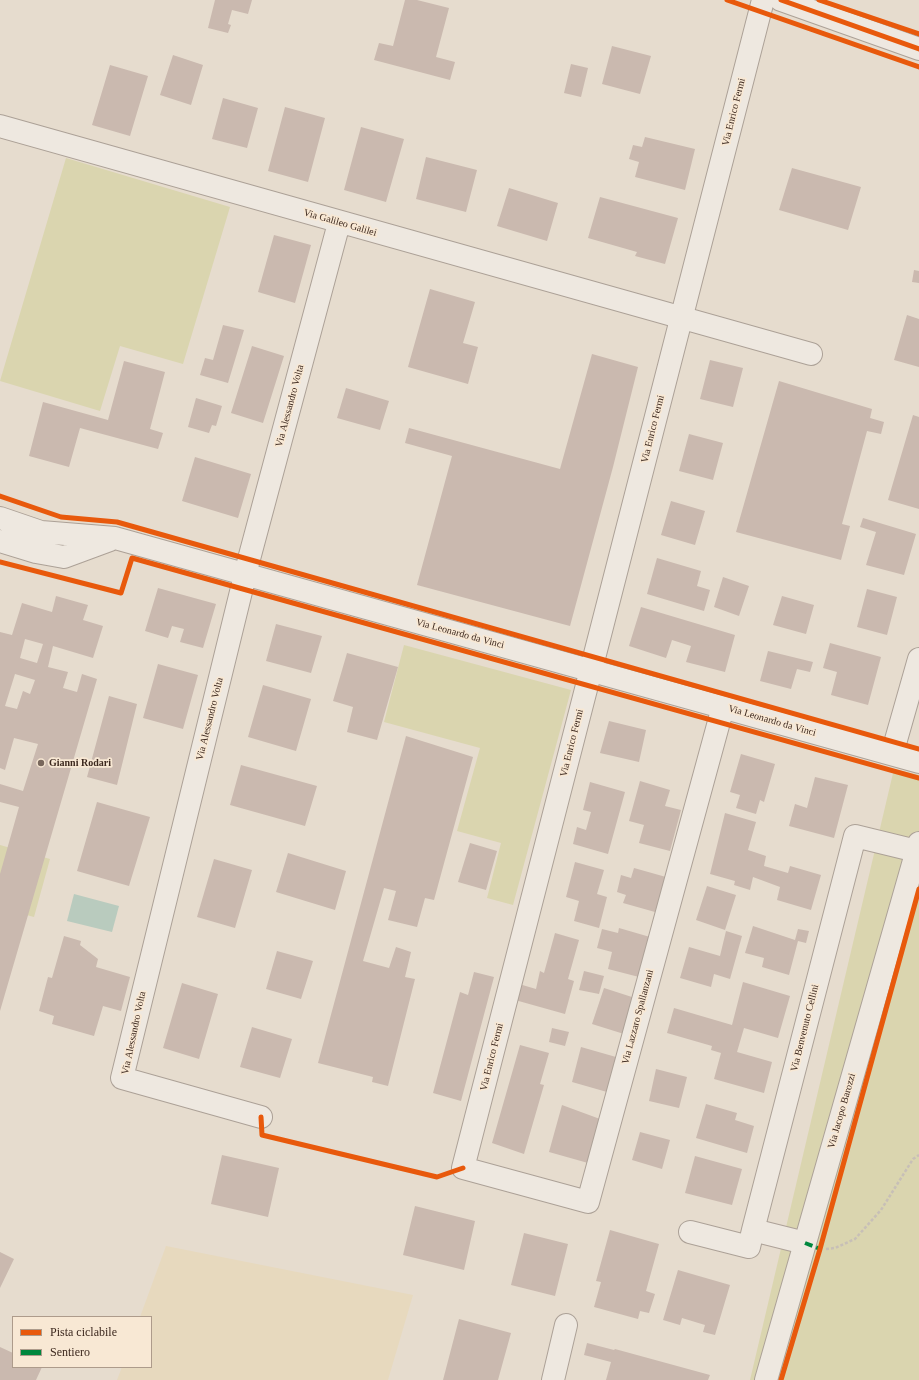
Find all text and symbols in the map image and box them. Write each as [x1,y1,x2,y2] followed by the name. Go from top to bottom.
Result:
[720,77,748,147] street label: Via Enrico Fermi
[302,207,378,239] street label: Via Galileo Galilei
[273,364,307,448] street label: Via Alessandro Volta
[639,394,667,464] street label: Via Enrico Fermi
[415,616,505,652] street label: Via Leonardo da Vinci
[194,676,226,762] street label: Via Alessandro Volta
[727,703,817,739] street label: Via Leonardo da Vinci
[558,708,586,778] street label: Via Enrico Fermi
[49,757,111,769] place label: Gianni Rodari
[36,758,46,768] marker: Gianni Rodari
[620,968,656,1066] street label: Via Lazzaro Spallanzani
[788,983,822,1073] street label: Via Benvenuto Cellini
[119,990,149,1076] street label: Via Alessandro Volta
[478,1022,506,1092] street label: Via Enrico Fermi
[826,1072,858,1150] street label: Via Jacopo Barozzi
[12,1316,152,1368] legend
[50,1325,117,1339] text: Pista ciclabile
[50,1345,90,1359] text: Sentiero

